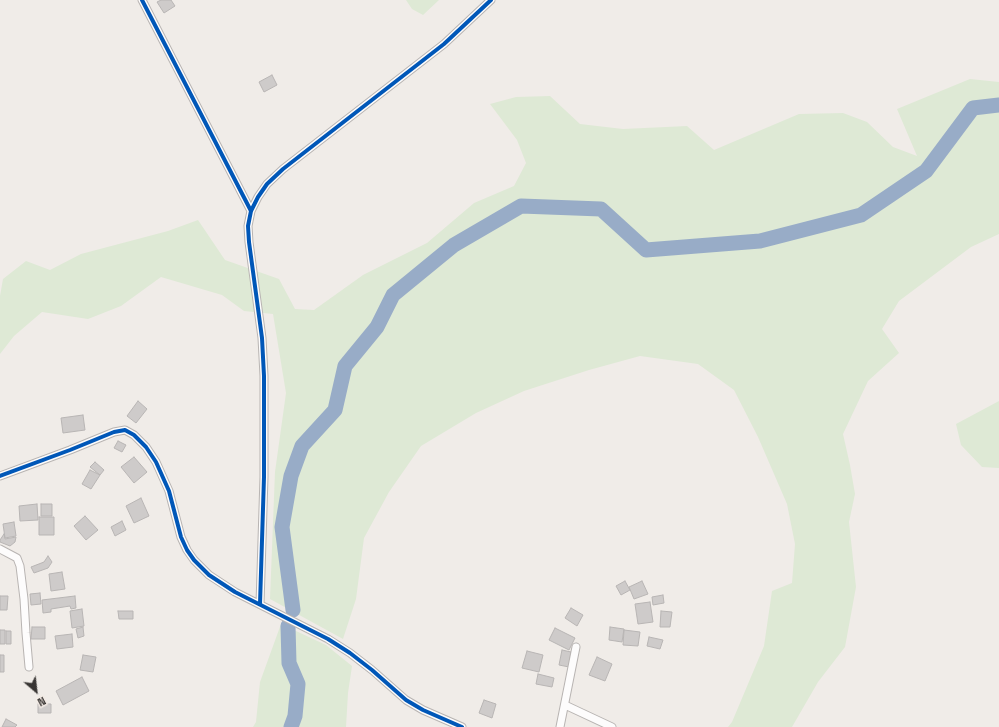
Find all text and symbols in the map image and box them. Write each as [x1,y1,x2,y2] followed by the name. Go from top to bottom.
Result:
[16,671,56,711] north arrow
[35,694,48,710] text: N

